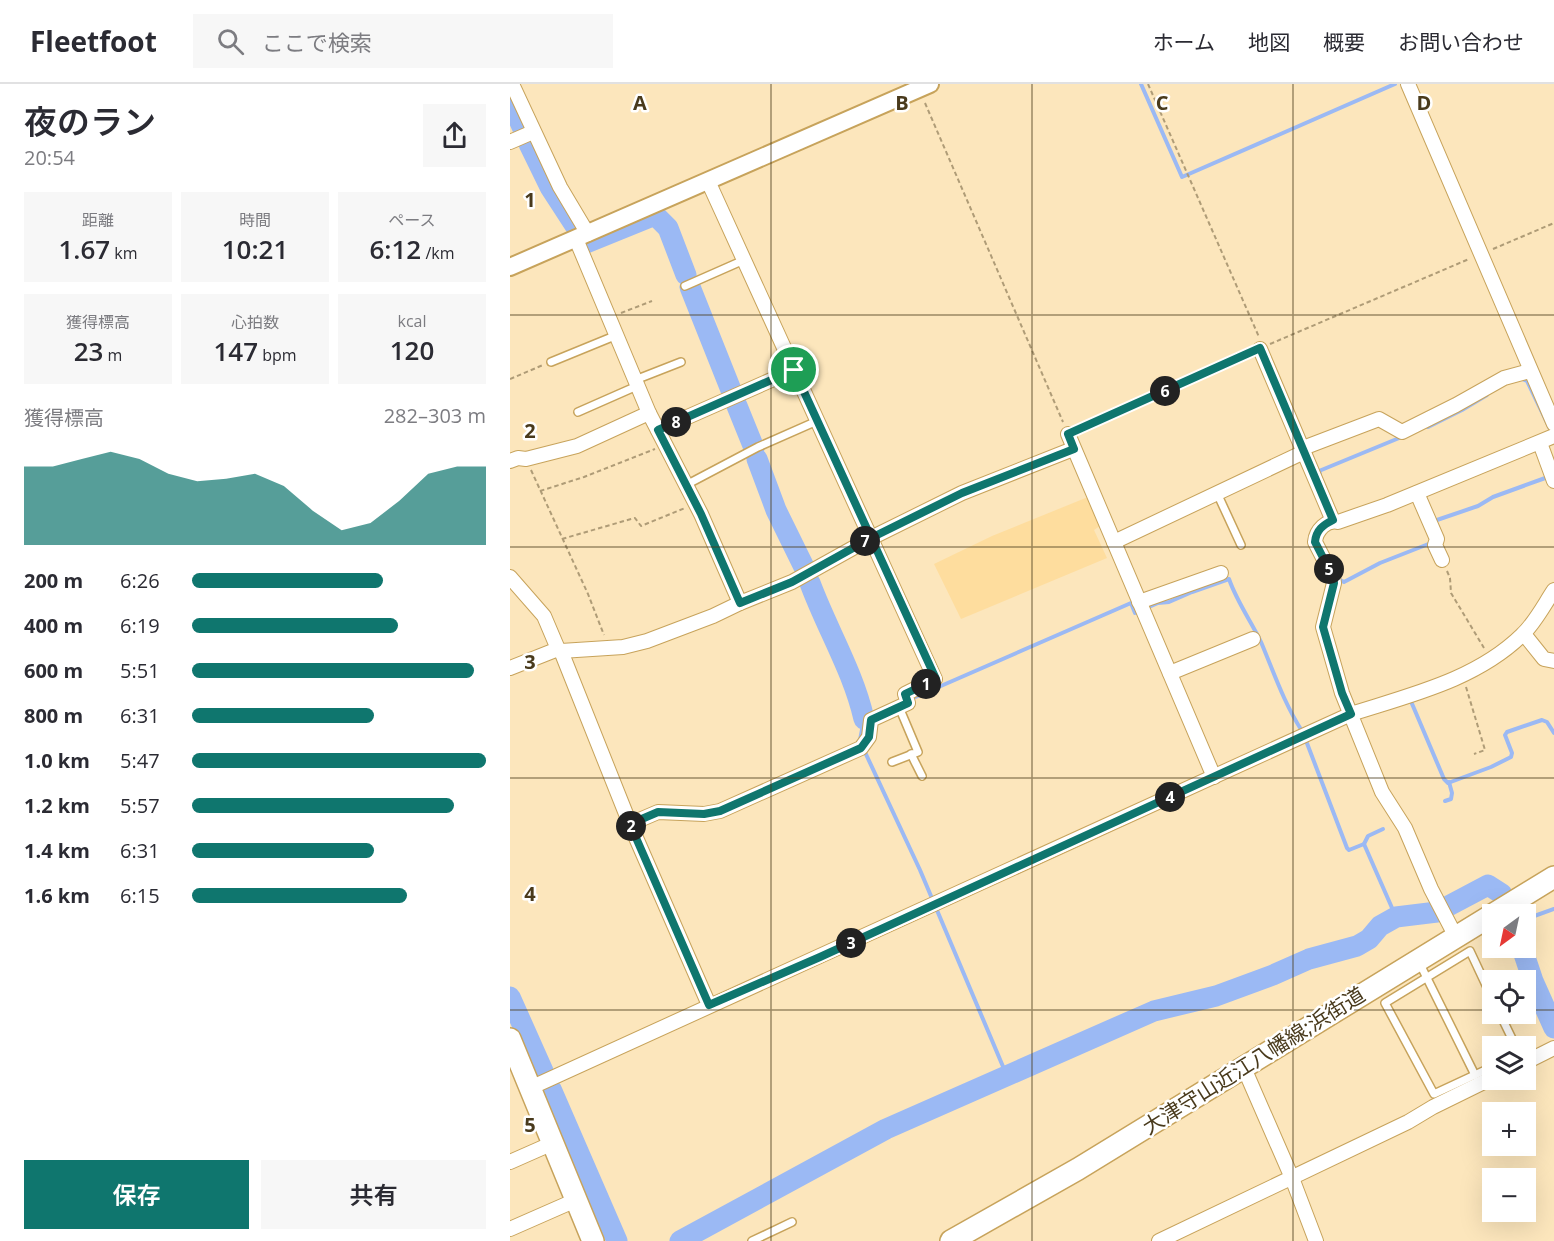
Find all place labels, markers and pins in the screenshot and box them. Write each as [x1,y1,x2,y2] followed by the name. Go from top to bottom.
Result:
[768,344,819,395] pin
[1150,376,1180,406] pin: 6
[661,407,691,437] pin: 8
[850,526,880,556] pin: 7
[1314,554,1344,584] pin: 5
[911,669,941,699] pin: 1
[1155,782,1185,812] pin: 4
[616,811,646,841] pin: 2
[836,928,866,958] pin: 3

